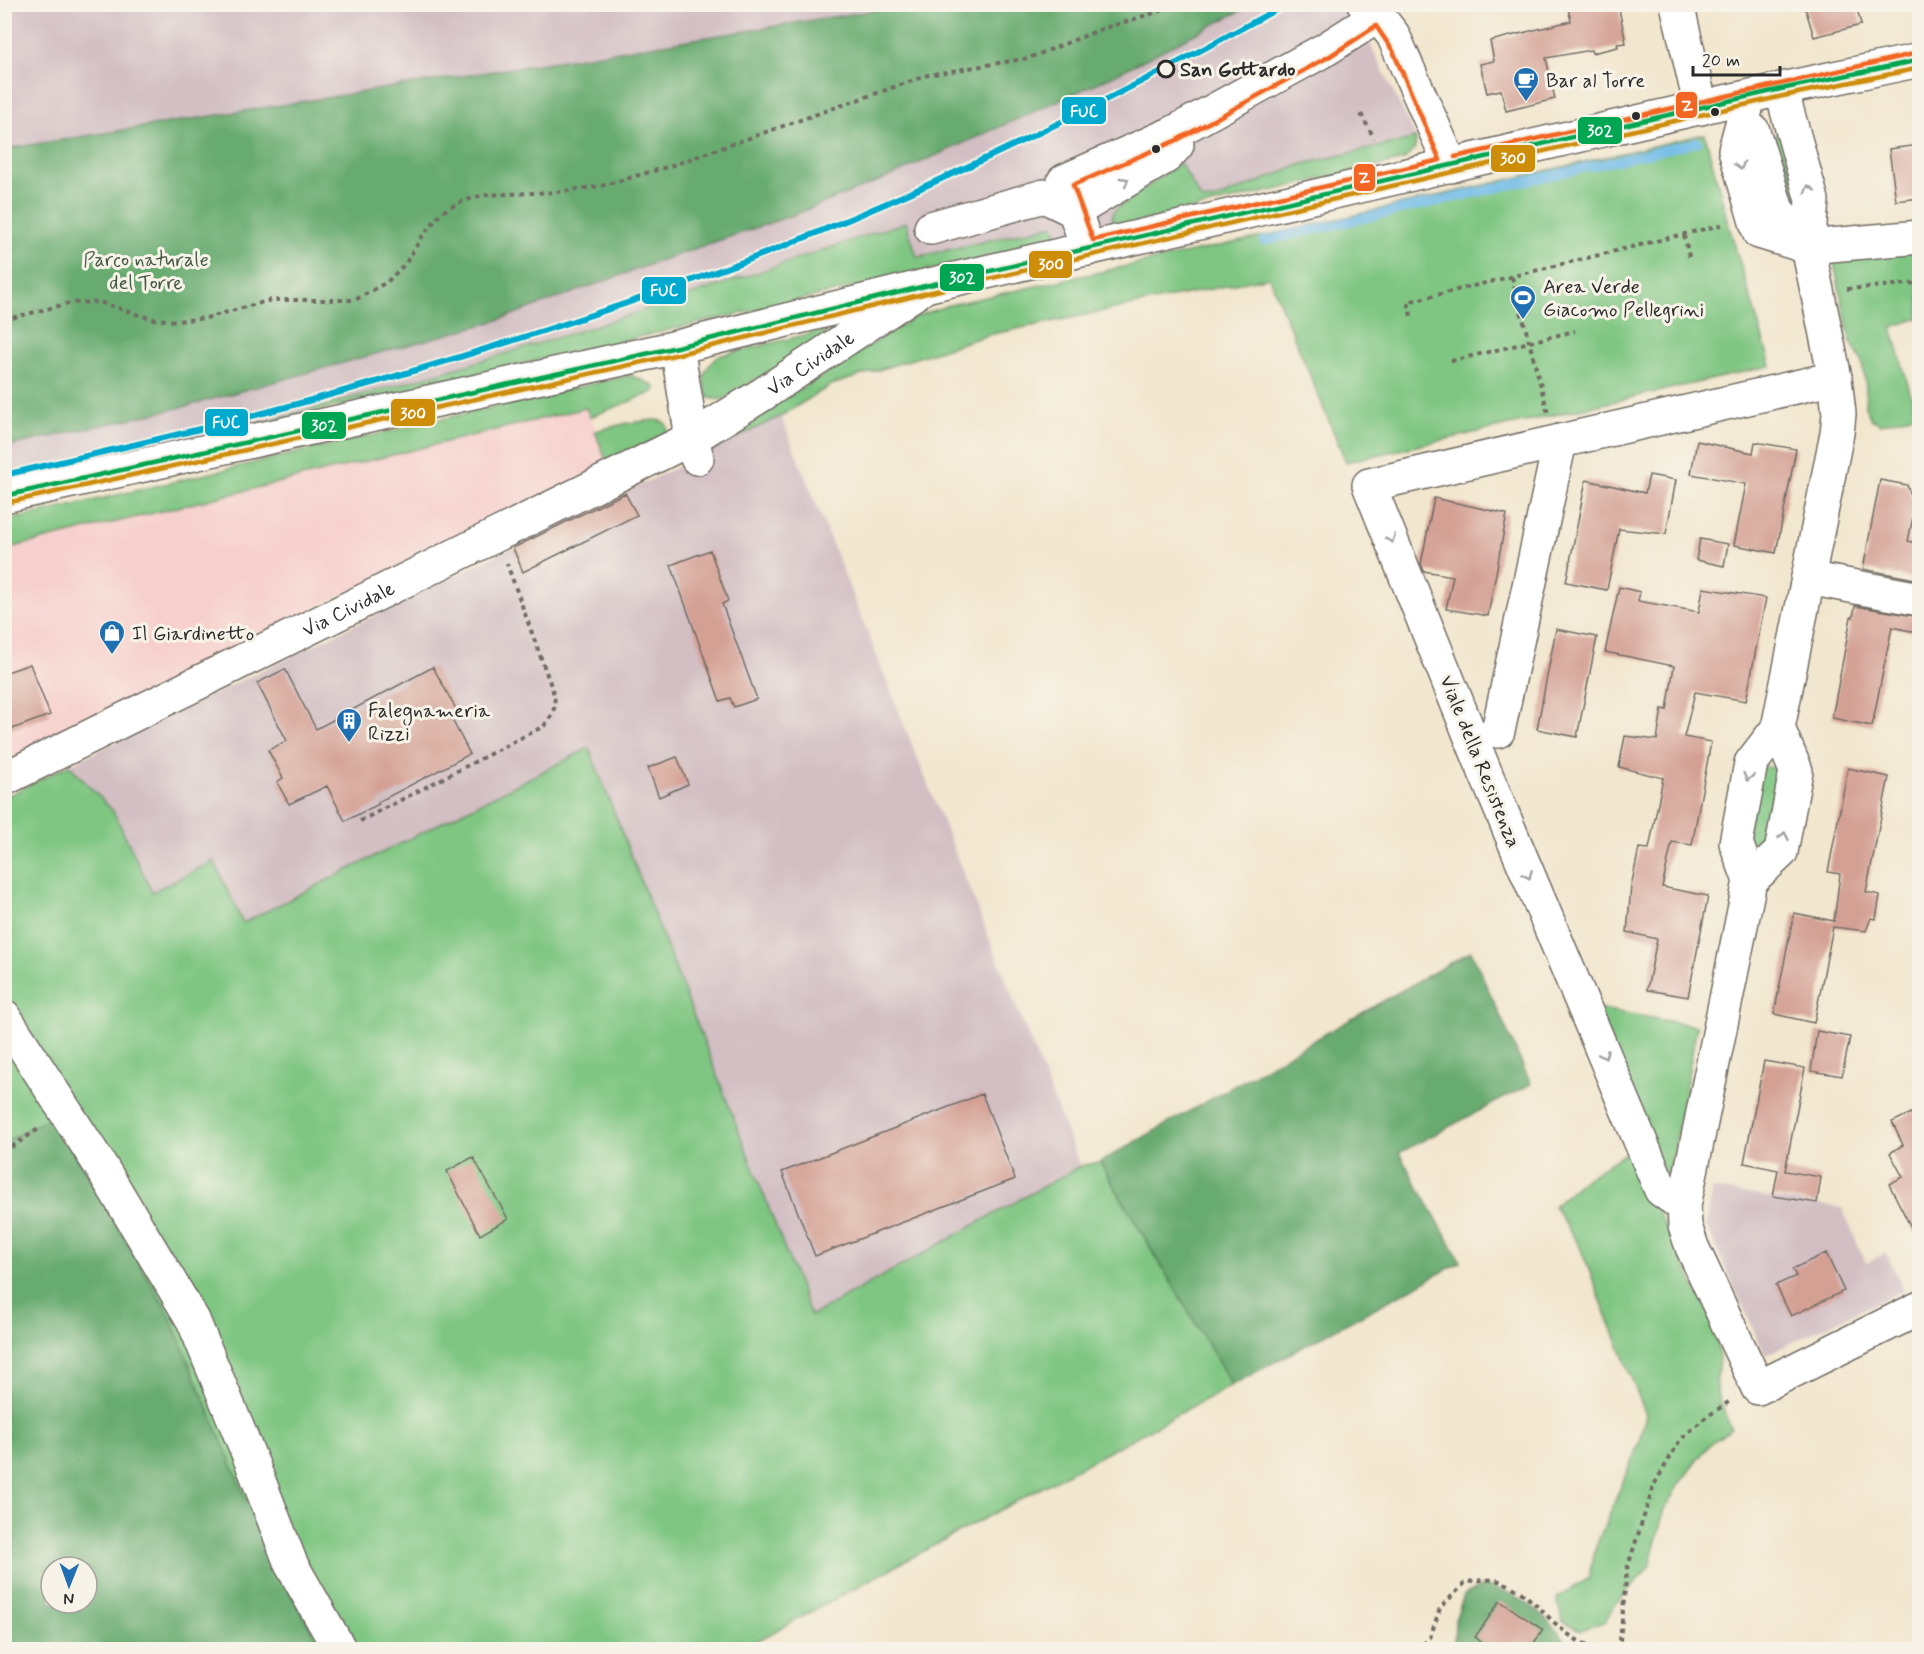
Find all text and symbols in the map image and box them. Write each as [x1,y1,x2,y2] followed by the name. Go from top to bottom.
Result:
[1693,39,1780,77] scale bar
[1702,49,1740,73] text: 20 m
[1180,57,1295,84] place label: San Gottardo
[1157,60,1175,78] marker: San Gottardo
[1511,65,1541,103] cafe icon: Bar al Torre
[1546,68,1645,95] place label: Bar al Torre
[1675,91,1698,119] line badge: Z
[1061,96,1107,125] line badge: FUC
[1681,96,1694,117] text: Z
[1070,102,1099,123] text: FUC
[1709,106,1721,118] unlabelled marker
[1630,110,1642,122] unlabelled marker
[1577,116,1623,145] line badge: 302
[1587,121,1613,142] text: 302
[1150,143,1162,155] unlabelled marker
[1490,144,1536,173] line badge: 300
[1500,149,1526,170] text: 300
[1733,160,1745,171] one-way arrow
[1353,163,1376,192] line badge: Z
[1358,168,1371,189] text: Z
[1119,177,1129,189] one-way arrow
[1804,185,1816,195] one-way arrow
[83,247,209,297] park label: Parco naturale del Torre
[1028,250,1073,279] line badge: 300
[1038,255,1064,276] text: 300
[939,263,985,292] line badge: 302
[949,268,975,289] text: 302
[1543,274,1704,324] place label: Area Verde Giacomo Pellegrini
[641,276,687,305] line badge: FUC
[650,281,679,302] text: FUC
[1508,283,1538,321] sports icon: Area Verde Giacomo Pellegrini
[762,325,860,403] street label: Via Cividale
[390,398,436,427] line badge: 300
[400,404,426,425] text: 300
[204,408,249,437] line badge: FUC
[301,411,347,440] line badge: 302
[212,413,241,434] text: FUC
[311,416,337,437] text: 302
[1384,533,1396,544] one-way arrow
[298,575,400,644] street label: Via Cividale
[97,618,127,656] shop icon: Il Giardinetto
[132,621,254,648] place label: Il Giardinetto
[1433,671,1527,852] street label: Viale della Resistenza
[368,698,491,748] place label: Falegnameria Rizzi
[334,706,364,744] building icon: Falegnameria Rizzi
[1742,771,1755,781] one-way arrow
[1777,831,1790,841] one-way arrow
[1521,869,1533,880] one-way arrow
[1597,1049,1609,1060] one-way arrow
[39,1555,99,1615] north arrow
[63,1588,74,1609] text: N

